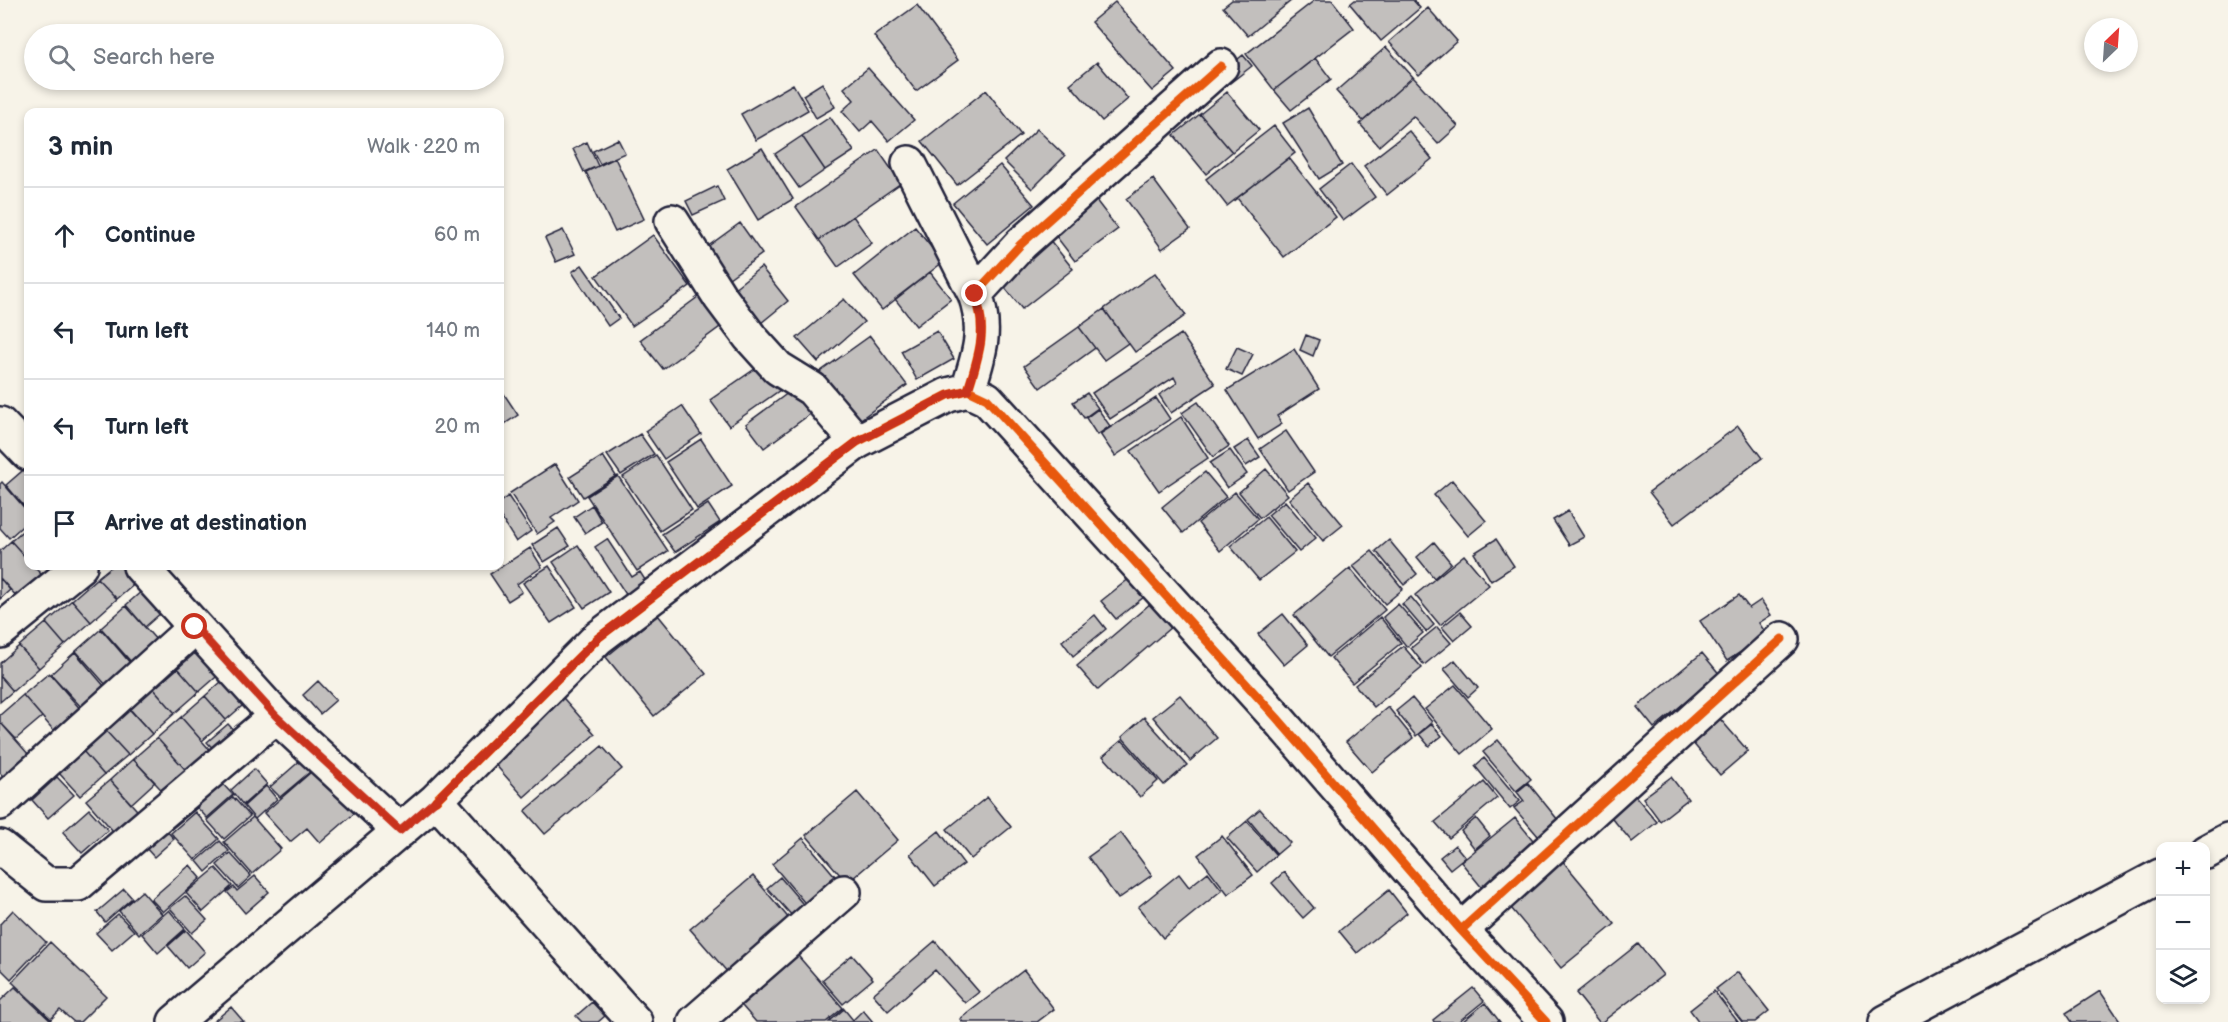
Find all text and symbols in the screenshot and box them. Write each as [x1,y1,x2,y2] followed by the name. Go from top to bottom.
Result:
[2084,18,2138,72] north arrow
[24,24,504,90] search box
[45,41,78,74] icon: search
[93,44,215,71] text: Search here
[48,132,113,163] text: 3 min
[367,135,480,159] text: Walk · 220 m
[48,219,81,252] icon: ahead
[105,222,195,249] text: Continue
[434,223,480,247] text: 60 m
[961,280,987,306] route end
[48,315,81,348] icon: left
[105,318,189,345] text: Turn left
[426,319,480,343] text: 140 m
[48,411,81,444] icon: left
[105,414,189,441] text: Turn left
[435,415,480,439] text: 20 m
[48,507,81,540] icon: arrive
[105,510,307,537] text: Arrive at destination
[181,613,207,639] route start
[2156,842,2210,1004] map controls
[2156,842,2210,896] button: +
[2156,896,2210,950] button: −
[2156,950,2210,1004] button: layers

